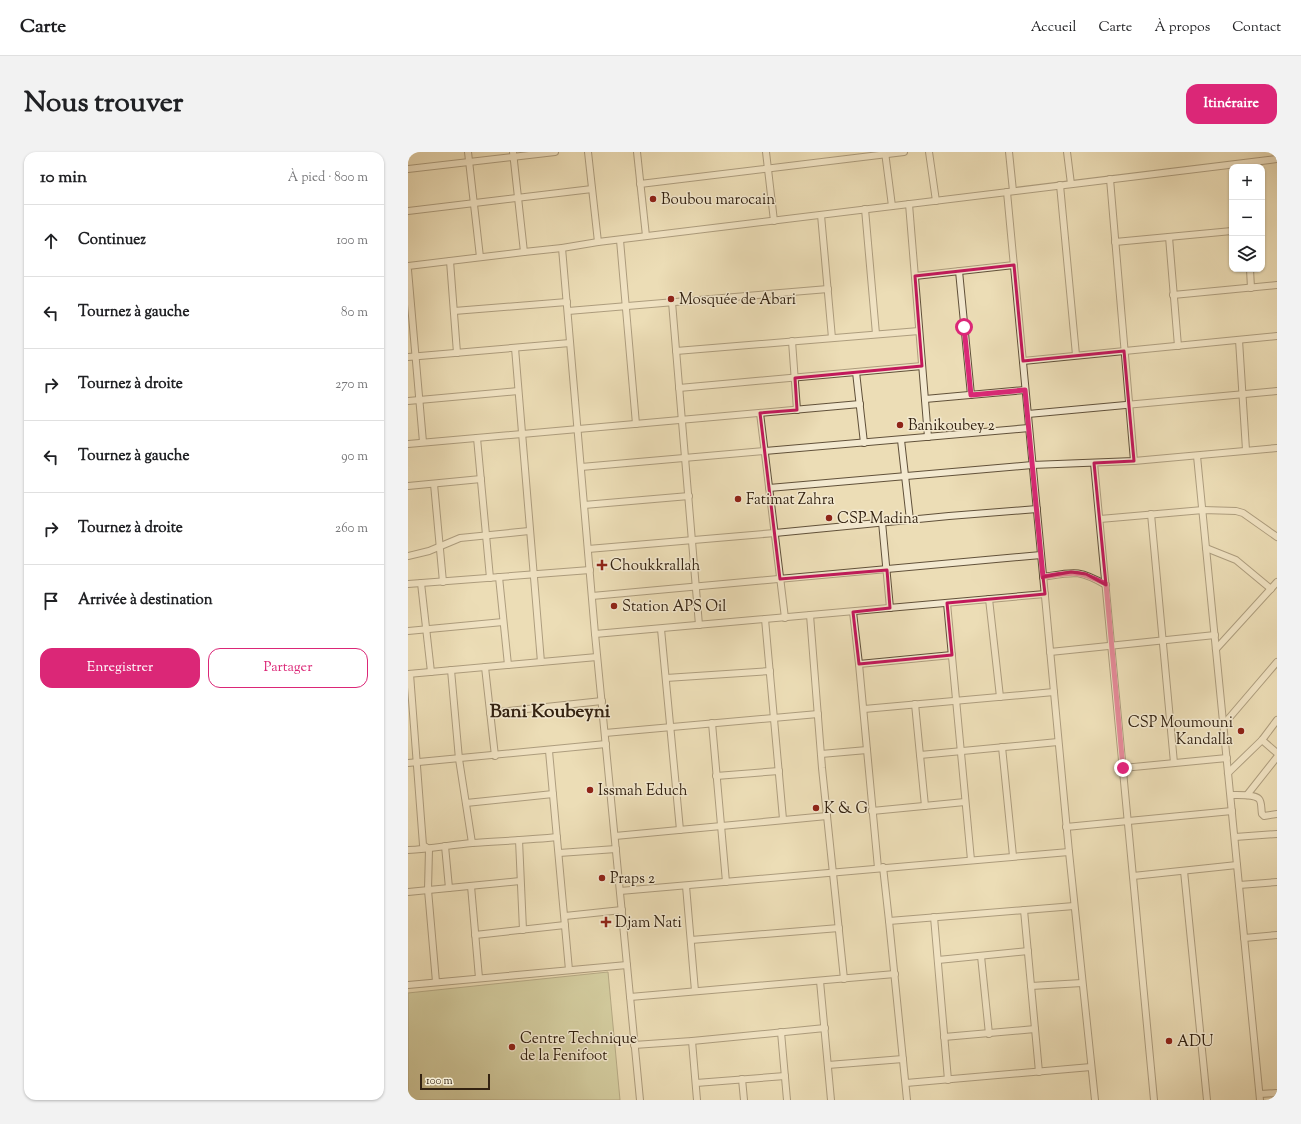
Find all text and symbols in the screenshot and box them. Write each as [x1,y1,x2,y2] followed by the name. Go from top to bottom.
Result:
[20,14,66,41] text: Carte
[1031,18,1076,38] text: Accueil
[1098,18,1132,38] text: Carte
[1154,18,1210,38] text: À propos
[1232,18,1281,38] text: Contact
[24,84,183,124] text: Nous trouver
[1186,84,1277,124] button: Itinéraire
[1229,164,1265,272] map controls
[1229,164,1265,200] button: +
[40,166,87,190] text: 10 min
[288,169,368,187] text: À pied · 800 m
[661,190,775,211] place label: Boubou marocain
[648,194,658,204] marker: Boubou marocain
[1229,200,1265,236] button: −
[40,230,62,252] icon: ahead
[78,230,146,251] text: Continuez
[336,232,368,250] text: 100 m
[1229,236,1265,272] button: layers
[679,290,796,311] place label: Mosquée de Abari
[666,294,676,304] marker: Mosquée de Abari
[40,302,62,324] icon: left
[78,302,189,323] text: Tournez à gauche
[341,304,368,322] text: 80 m
[955,318,973,336] route start
[40,374,62,396] icon: right
[78,374,183,395] text: Tournez à droite
[335,376,368,394] text: 270 m
[908,416,995,437] place label: Banikoubey 2
[895,420,905,430] marker: Banikoubey 2
[40,446,62,468] icon: left
[78,446,189,467] text: Tournez à gauche
[341,448,368,466] text: 90 m
[746,490,834,511] place label: Fatimat Zahra
[733,494,743,504] marker: Fatimat Zahra
[837,509,919,530] place label: CSP Madina
[824,513,834,523] marker: CSP Madina
[40,518,62,540] icon: right
[78,518,183,539] text: Tournez à droite
[335,520,368,538] text: 260 m
[610,556,700,577] place label: Choukkrallah
[597,560,607,570] marker: Choukkrallah
[40,590,62,612] icon: arrive
[78,590,213,611] text: Arrivée à destination
[622,597,726,618] place label: Station APS Oil
[609,601,619,611] marker: Station APS Oil
[40,648,200,688] button: Enregistrer
[208,648,368,688] button: Partager
[490,699,611,726] district label: Bani Koubeyni
[1128,713,1233,751] place label: CSP Moumouni Kandalla
[1236,726,1246,736] marker: CSP Moumouni Kandalla
[1114,759,1132,777] route end
[598,781,688,802] place label: Issmah Educh
[585,785,595,795] marker: Issmah Educh
[824,799,868,820] place label: K & G
[811,803,821,813] marker: K & G
[610,869,655,890] place label: Praps 2
[597,873,607,883] marker: Praps 2
[615,913,682,934] place label: Djam Nati
[600,916,612,928] marker: Djam Nati
[520,1029,637,1067] place label: Centre Technique de la Fenifoot
[1177,1032,1213,1053] place label: ADU
[1164,1036,1174,1046] marker: ADU
[507,1042,517,1052] marker: Centre Technique de la Fenifoot
[420,1072,490,1091] scale bar
[426,1073,453,1089] text: 100 m

